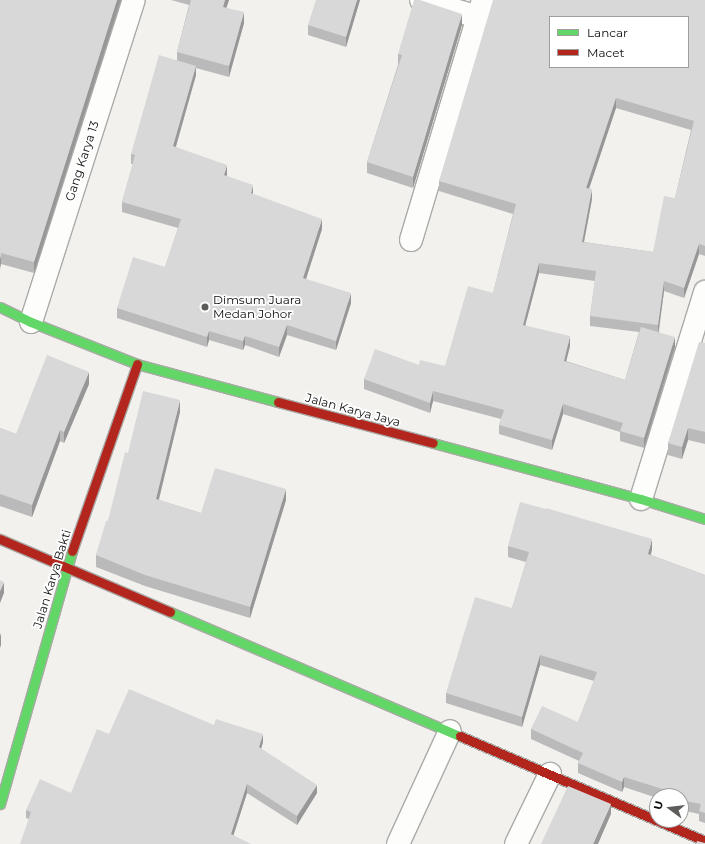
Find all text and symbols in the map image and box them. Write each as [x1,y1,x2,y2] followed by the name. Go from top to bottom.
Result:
[549,16,689,68] legend
[587,25,628,40] text: Lancar
[587,45,624,60] text: Macet
[62,119,102,203] street label: Gang Karya 13
[213,293,301,321] place label: Dimsum Juara Medan Johor
[200,302,210,312] marker: Dimsum Juara Medan Johor
[304,390,402,430] street label: Jalan Karya Jaya
[30,528,74,630] street label: Jalan Karya Bakti
[649,788,689,828] north arrow
[650,799,666,811] text: U

